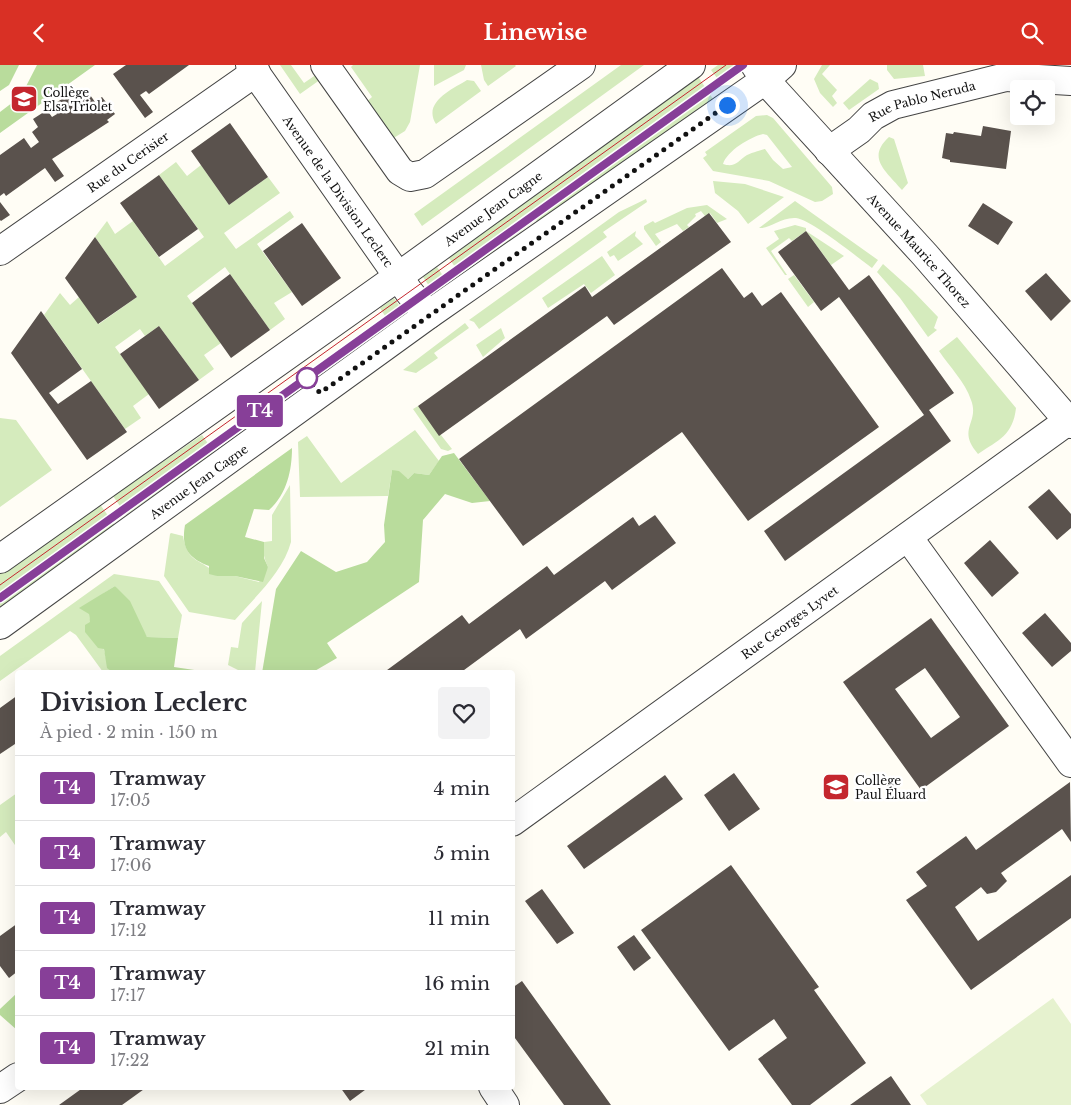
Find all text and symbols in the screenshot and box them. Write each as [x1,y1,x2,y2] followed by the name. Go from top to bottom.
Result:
[25,19,53,47] icon: back
[484,19,587,46] text: Linewise
[1018,19,1046,47] icon: search
[866,77,977,125] street label: Rue Pablo Neruda
[1010,80,1055,125] map controls
[1010,80,1055,125] button: locate
[9,84,39,114] school or university icon: Collège Elsa Triolet
[43,85,113,114] place label: Collège Elsa Triolet
[715,93,740,118] your location
[280,112,397,270] street label: Avenue de la Division Leclerc
[84,128,172,195] street label: Rue du Cerisier
[440,168,545,249] street label: Avenue Jean Cagne
[864,189,975,311] street label: Avenue Maurice Thorez
[296,367,318,389] unlabelled marker
[238,395,282,427] line badge: T4
[247,400,273,422] text: T4
[146,441,251,522] street label: Avenue Jean Cagne
[738,582,841,662] street label: Rue Georges Lyvet
[438,687,490,739] button: heart
[40,688,247,717] text: Division Leclerc
[40,722,218,742] text: À pied · 2 min · 150 m
[110,767,205,790] text: Tramway
[821,772,851,802] school or university icon: Collège Paul Éluard
[855,773,926,802] place label: Collège Paul Éluard
[54,777,81,799] text: T4
[433,777,490,800] text: 4 min
[110,790,150,810] text: 17:05
[110,832,205,855] text: Tramway
[54,842,81,864] text: T4
[434,842,490,865] text: 5 min
[110,855,151,875] text: 17:06
[110,897,205,920] text: Tramway
[54,907,81,929] text: T4
[428,907,490,930] text: 11 min
[110,920,147,940] text: 17:12
[110,962,205,985] text: Tramway
[54,972,81,994] text: T4
[424,972,490,995] text: 16 min
[110,985,145,1005] text: 17:17
[110,1027,205,1050] text: Tramway
[54,1037,81,1059] text: T4
[424,1037,490,1060] text: 21 min
[110,1050,149,1070] text: 17:22

